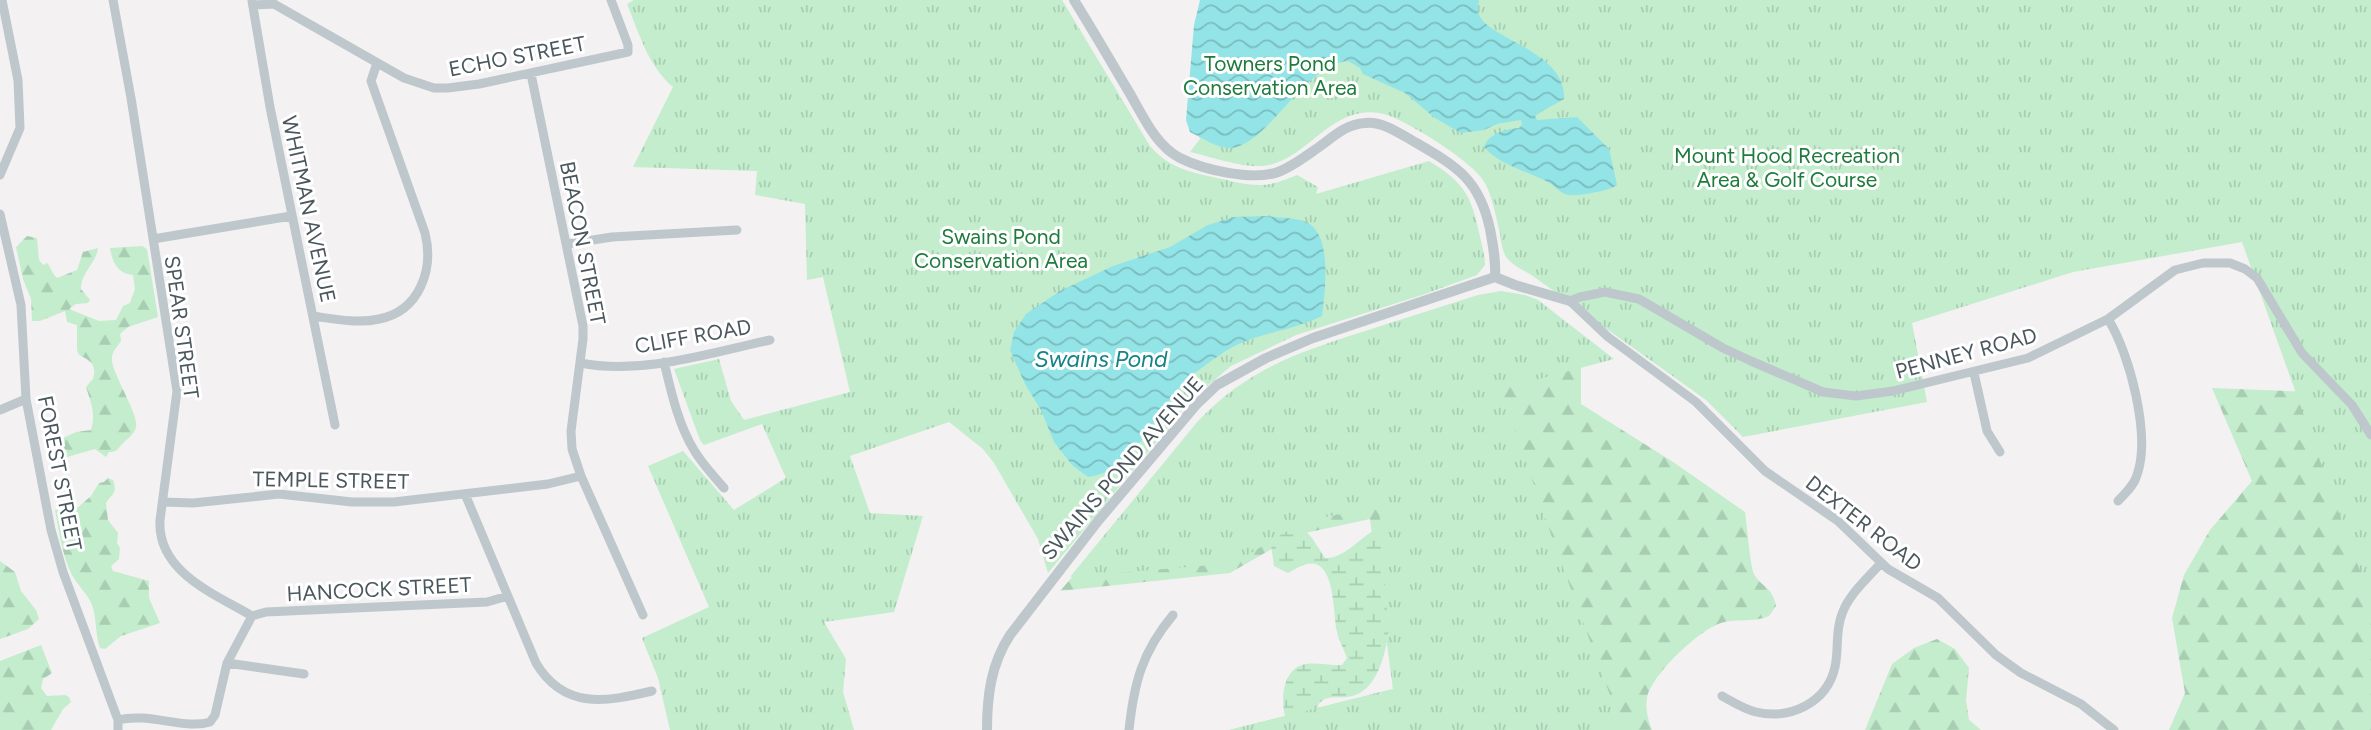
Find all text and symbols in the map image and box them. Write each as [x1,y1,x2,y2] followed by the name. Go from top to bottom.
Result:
[446,30,588,82] street label: ECHO STREET
[1183,51,1357,100] park label: Towners Pond Conservation Area
[277,113,341,305] street label: WHITMAN AVENUE
[1674,143,1900,192] park label: Mount Hood Recreation Area & Golf Course
[555,159,611,327] street label: BEACON STREET
[914,224,1088,273] park label: Swains Pond Conservation Area
[160,254,204,401] street label: SPEAR STREET
[633,313,753,359] street label: CLIFF ROAD
[1892,322,2040,384] street label: PENNEY ROAD
[1035,345,1168,373] water label: Swains Pond
[1036,371,1208,565] street label: SWAINS POND AVENUE
[33,394,87,553] street label: FOREST STREET
[253,466,410,494] street label: TEMPLE STREET
[1801,470,1927,576] street label: DEXTER ROAD
[286,572,472,606] street label: HANCOCK STREET

